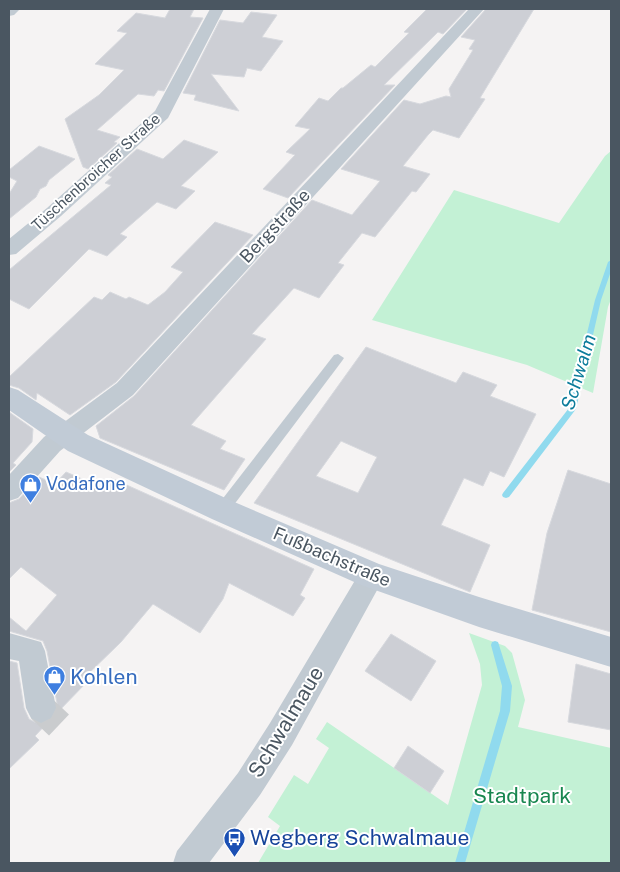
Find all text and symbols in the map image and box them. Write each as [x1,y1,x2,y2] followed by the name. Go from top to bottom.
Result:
[28,110,163,234] street label: Tüschenbroicher Straße
[235,184,314,267] street label: Bergstraße
[556,332,600,412] water label: Schwalm
[18,472,42,503] shop icon: Vodafone
[46,473,126,494] place label: Vodafone
[270,522,394,591] street label: Fußbachstraße
[243,662,328,782] street label: Schwalmaue
[70,664,138,689] place label: Kohlen
[42,665,66,696] shop icon: Kohlen
[473,783,571,808] park label: Stadtpark
[250,825,469,850] place label: Wegberg Schwalmaue
[222,826,246,857] bus stop icon: Wegberg Schwalmaue

